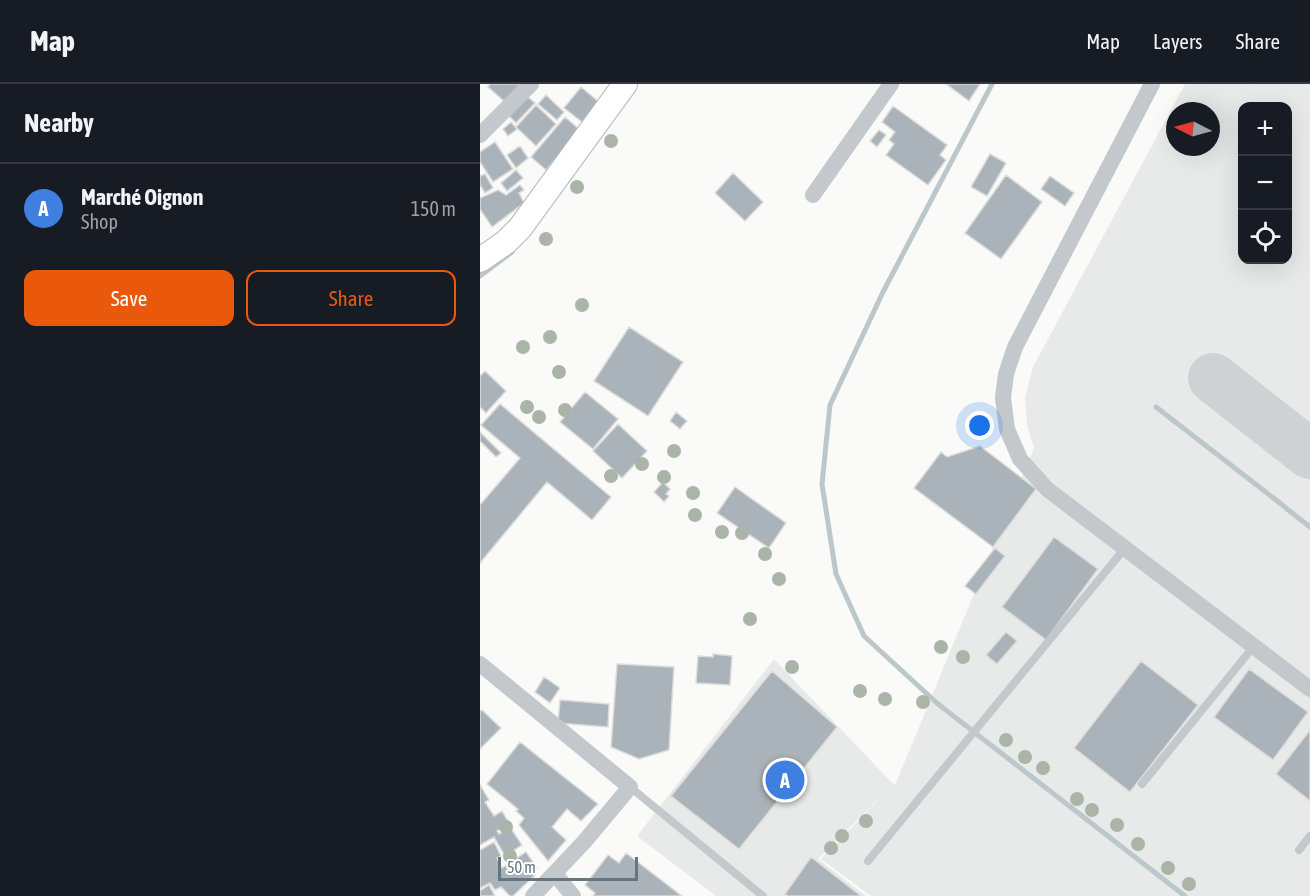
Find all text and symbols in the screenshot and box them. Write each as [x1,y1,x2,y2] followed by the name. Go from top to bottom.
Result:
[30,25,75,57] text: Map
[1086,29,1120,53] text: Map
[1153,29,1203,53] text: Layers
[1236,29,1280,53] text: Share
[1166,102,1220,156] north arrow
[1238,102,1292,264] map controls
[1238,102,1292,156] button: +
[24,108,94,138] text: Nearby
[1238,156,1292,210] button: −
[81,184,203,210] text: Marché Oignon
[39,197,48,220] text: A
[411,197,456,220] text: 150 m
[81,210,118,233] text: Shop
[1238,210,1292,264] button: locate
[24,270,234,326] button: Save
[246,270,456,326] button: Share
[965,411,994,440] your location
[766,758,804,802] pin: A
[498,854,638,882] scale bar
[507,858,536,876] text: 50 m

